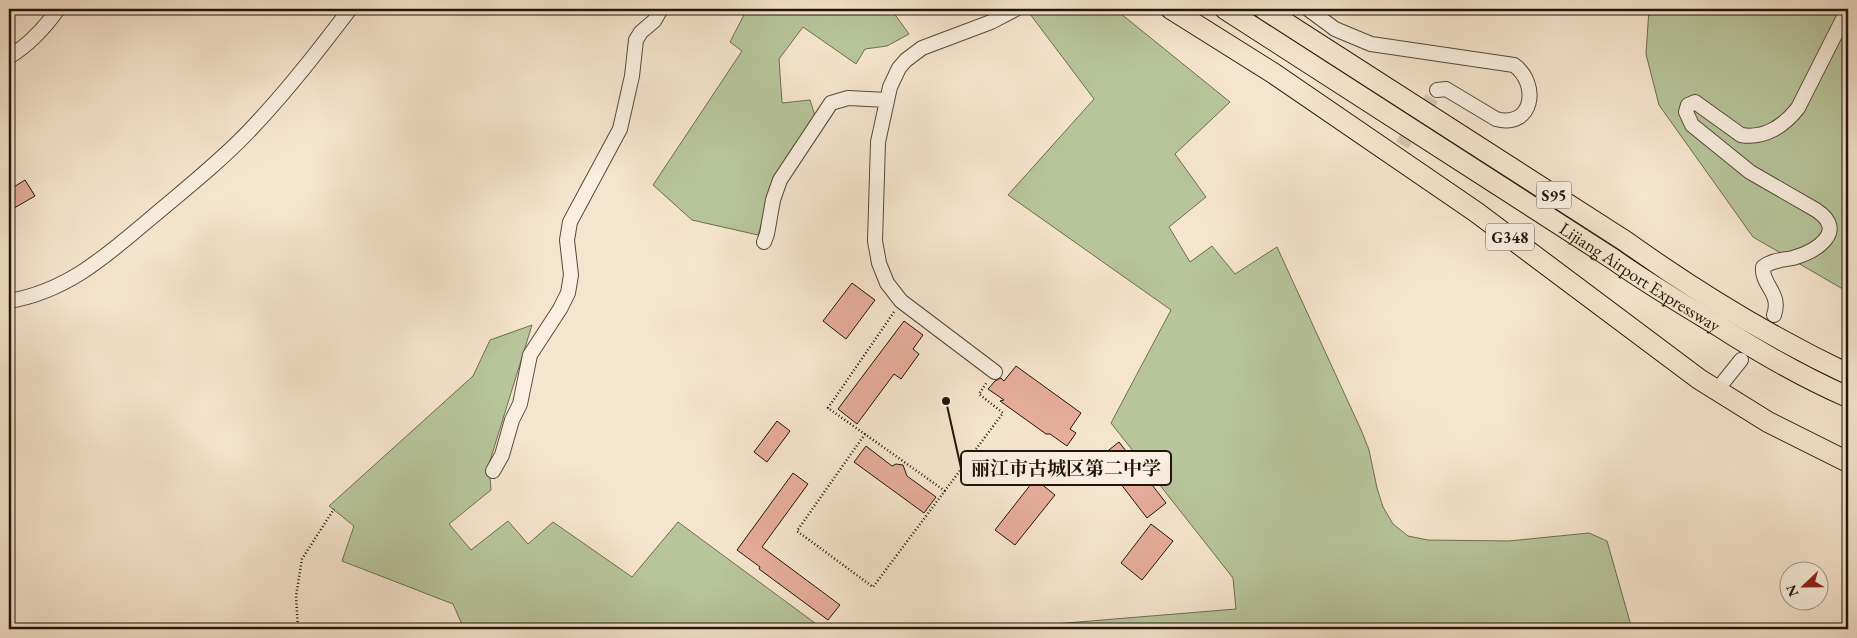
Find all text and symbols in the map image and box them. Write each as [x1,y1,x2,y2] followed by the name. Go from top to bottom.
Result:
[1536,182,1572,208] road number: S95
[1555,216,1725,336] street label: Lijiang Airport Expressway
[1486,223,1534,250] road number: G348
[961,451,1171,485] callout: 丽江市古城区第二中学
[971,456,1161,481] text: 丽江市古城区第二中学
[1780,560,1830,610] north arrow
[1781,582,1802,599] text: N

